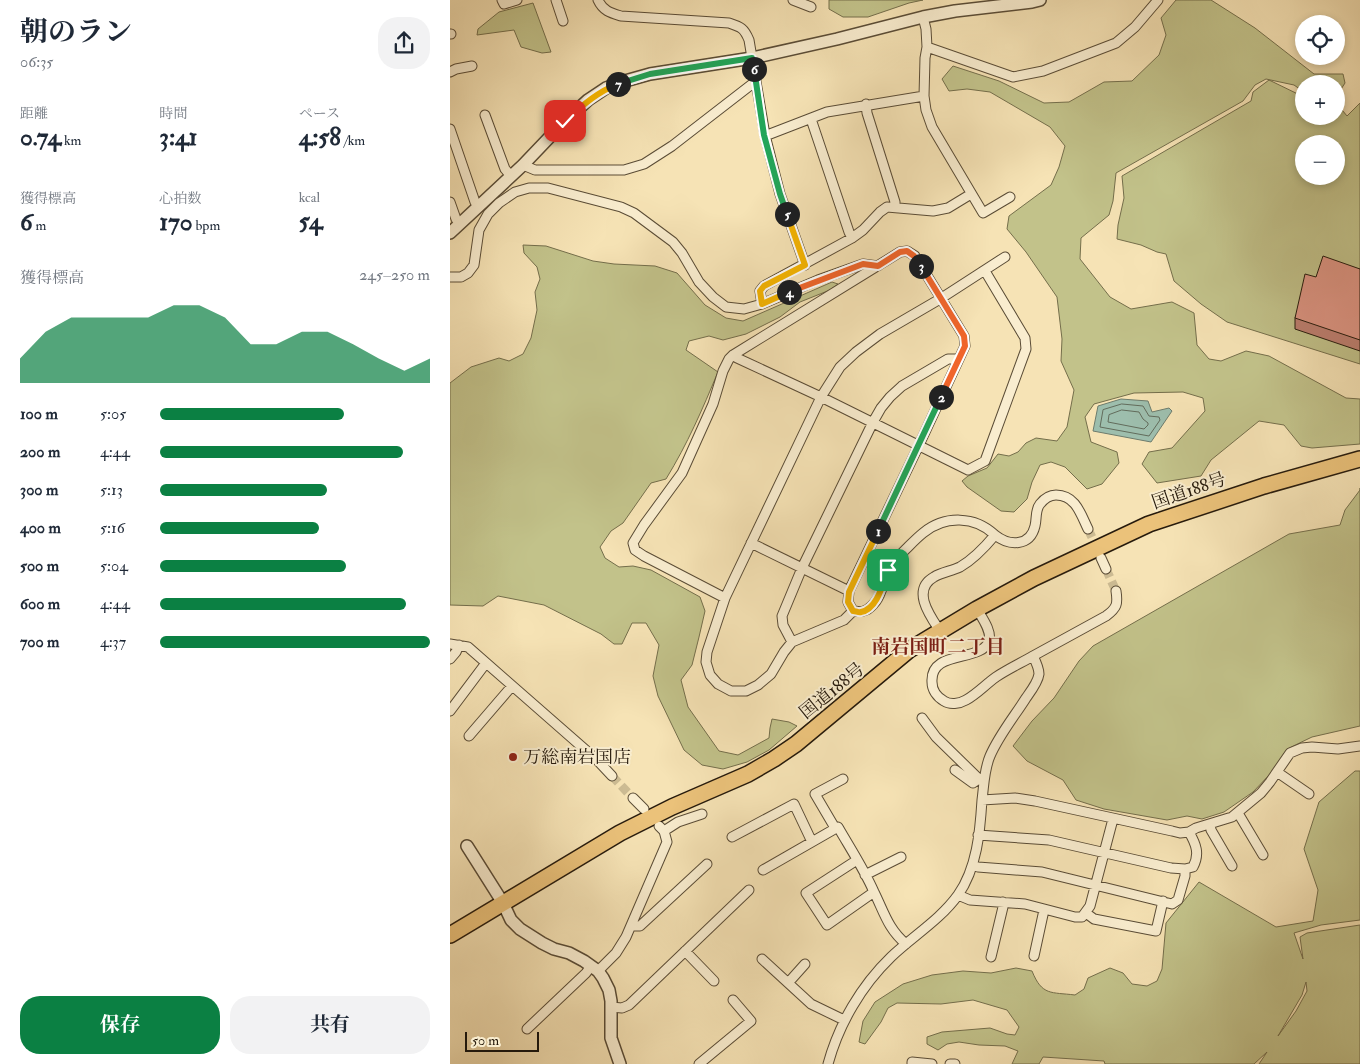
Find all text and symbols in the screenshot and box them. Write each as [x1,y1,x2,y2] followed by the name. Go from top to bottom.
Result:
[20,15,132,50] text: 朝のラン
[1295,15,1345,185] map controls
[1295,15,1345,65] button: locate
[378,17,430,69] button: share
[20,52,53,72] text: 06:35
[742,56,766,82] pin: 6
[751,61,758,78] text: 6
[606,72,630,96] pin: 7
[1295,75,1345,125] button: +
[615,76,622,93] text: 7
[544,100,586,142] pin
[20,105,48,122] text: 距離
[159,105,187,122] text: 時間
[299,105,340,122] text: ペース
[551,107,579,135] icon: check
[20,122,61,153] text: 0.74
[159,122,198,153] text: 3:41
[299,122,341,153] text: 4:58
[61,132,81,149] text: km
[341,132,365,149] text: /km
[1295,135,1345,185] button: −
[299,189,320,206] text: kcal
[20,190,76,207] text: 獲得標高
[159,190,201,207] text: 心拍数
[774,202,800,226] pin: 5
[299,206,322,237] text: 54
[784,206,791,223] text: 5
[20,207,33,238] text: 6
[159,207,192,238] text: 170
[33,217,46,234] text: m
[192,217,220,234] text: bpm
[908,254,934,278] pin: 3
[919,258,924,275] text: 3
[359,265,430,285] text: 245–250 m
[20,268,84,288] text: 獲得標高
[776,280,802,304] pin: 4
[786,284,793,301] text: 4
[928,384,954,410] pin: 2
[938,389,945,406] text: 2
[20,404,58,424] text: 100 m
[100,404,126,424] text: 5:05
[20,442,60,462] text: 200 m
[100,442,130,462] text: 4:44
[1149,468,1229,514] street label: 国道188号
[20,480,58,500] text: 300 m
[100,480,123,500] text: 5:13
[20,518,61,538] text: 400 m
[100,518,125,538] text: 5:16
[866,518,890,544] pin: 1
[876,523,881,540] text: 1
[867,549,909,591] pin
[20,556,59,576] text: 500 m
[100,556,128,576] text: 5:04
[874,556,902,584] icon: arrive
[20,594,60,614] text: 600 m
[100,594,130,614] text: 4:44
[20,632,59,652] text: 700 m
[100,632,126,652] text: 4:37
[871,635,1005,659] district label: 南岩国町二丁目
[795,658,869,724] street label: 国道188号
[523,746,631,769] place label: 万総南岩国店
[507,751,519,763] marker: 万総南岩国店
[20,996,220,1054] button: 保存
[230,996,430,1054] button: 共有
[465,1029,539,1052] scale bar
[472,1032,499,1049] text: 50 m

